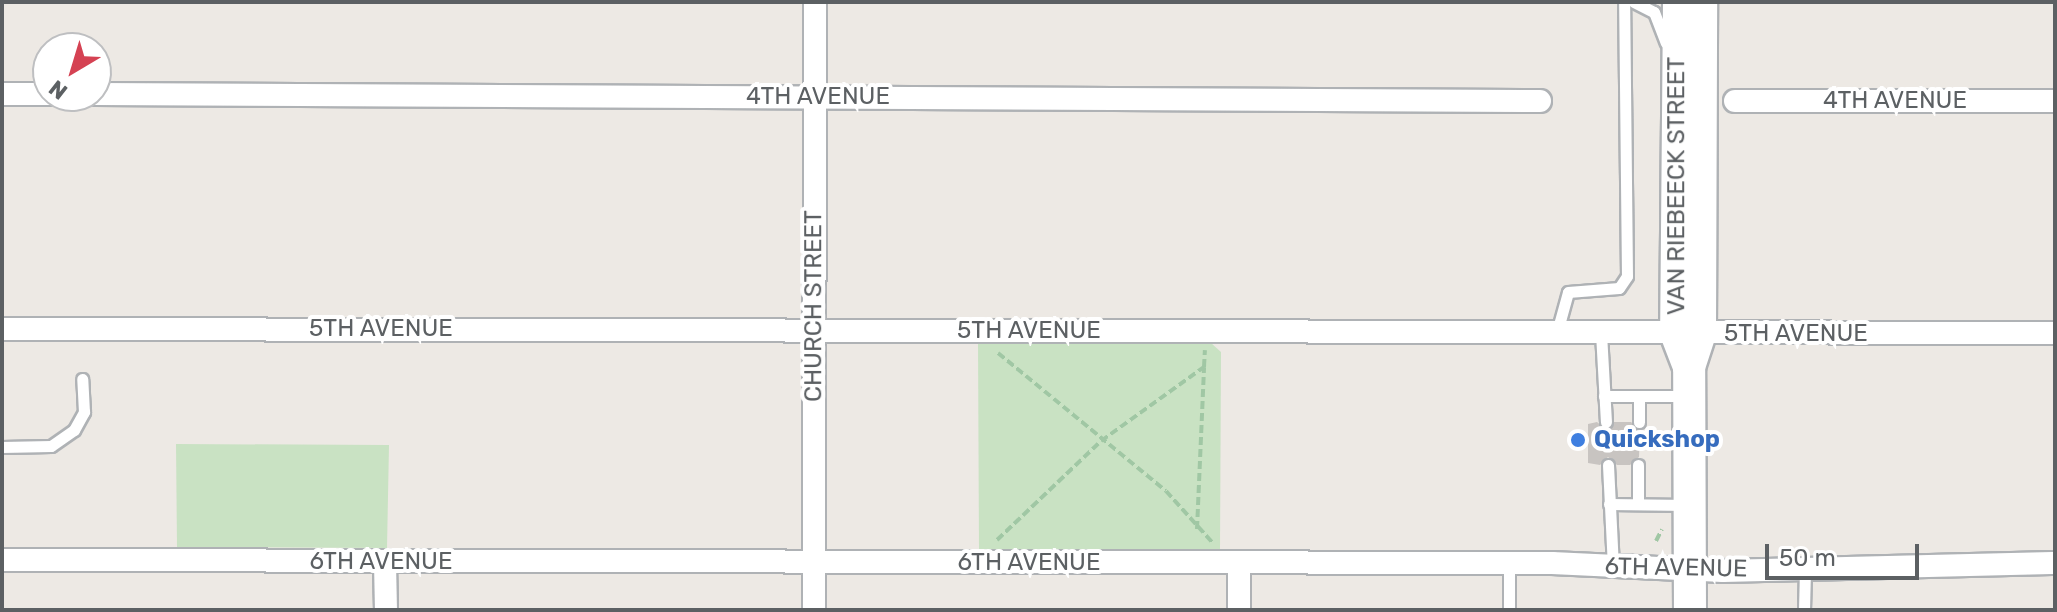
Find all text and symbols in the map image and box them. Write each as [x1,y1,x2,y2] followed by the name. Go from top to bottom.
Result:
[32,32,112,112] north arrow
[1663,57,1691,315] street label: VAN RIEBEECK STREET
[44,74,73,105] text: N
[746,83,890,111] street label: 4TH AVENUE
[1823,87,1967,115] street label: 4TH AVENUE
[800,210,828,402] street label: CHURCH STREET
[309,315,453,343] street label: 5TH AVENUE
[957,317,1101,345] street label: 5TH AVENUE
[1724,320,1868,348] street label: 5TH AVENUE
[1594,426,1720,454] place label: Quickshop
[1569,431,1587,449] marker: Quickshop
[1769,528,1923,578] scale bar
[1779,544,1836,572] text: 50 m
[309,548,453,576] street label: 6TH AVENUE
[957,549,1101,577] street label: 6TH AVENUE
[1604,552,1748,584] street label: 6TH AVENUE

